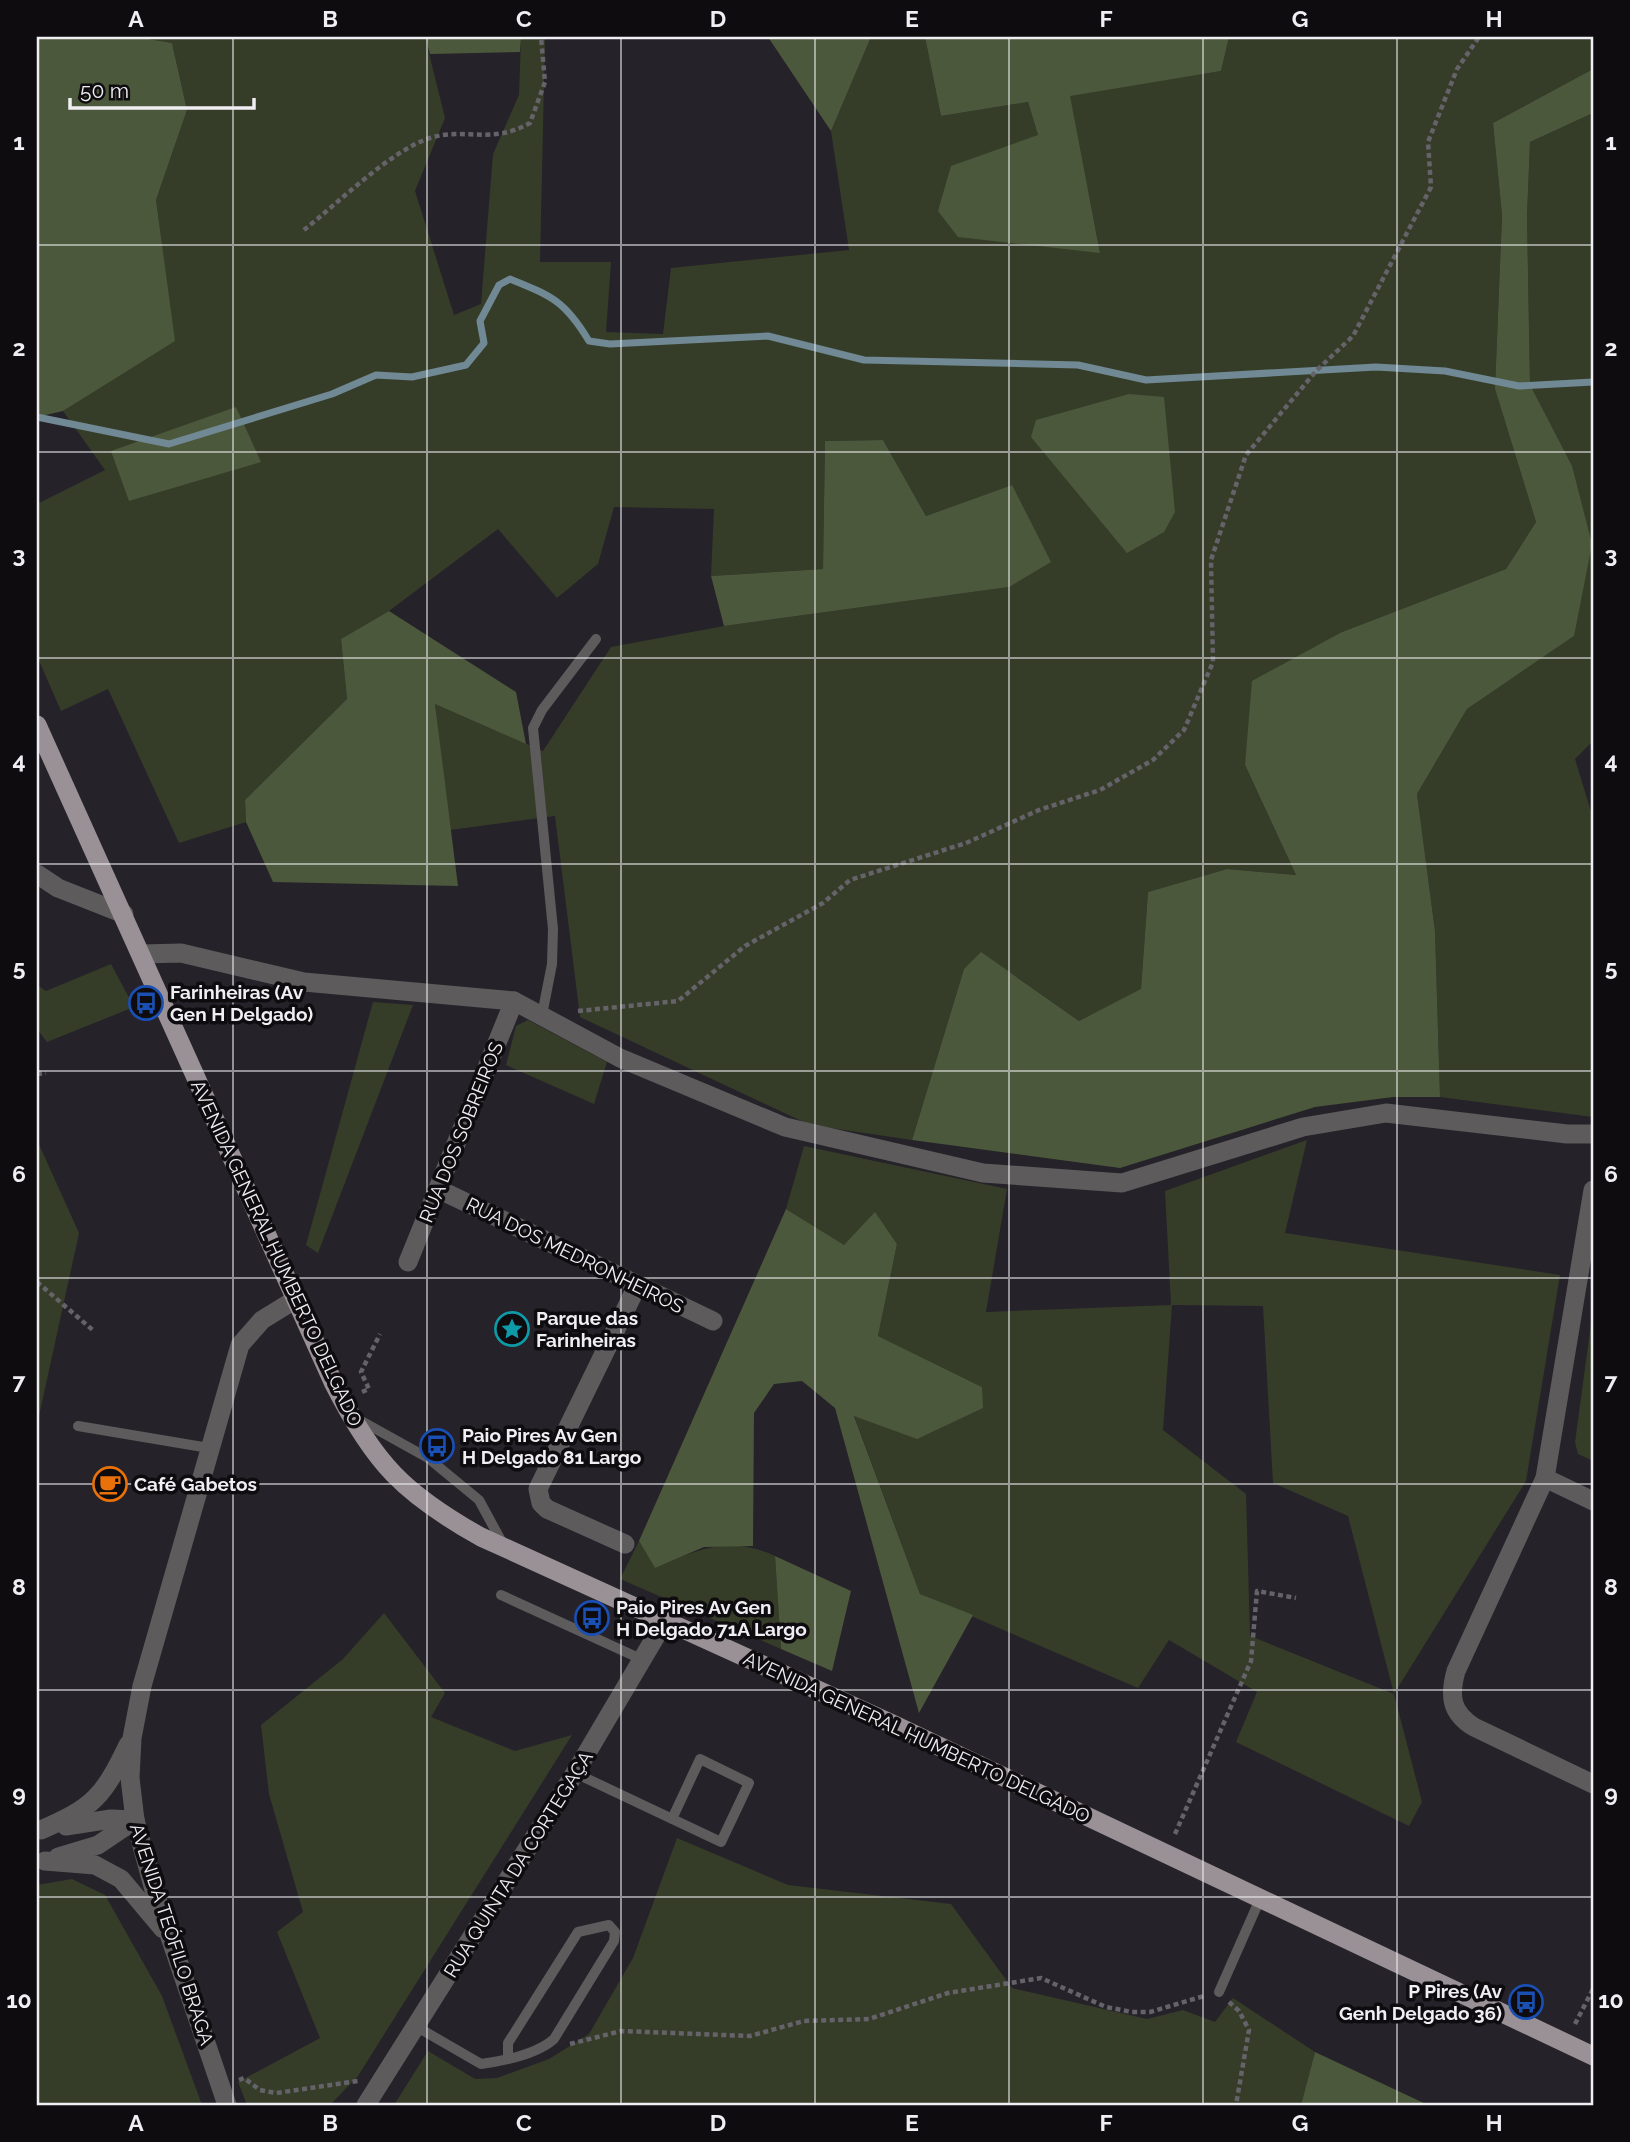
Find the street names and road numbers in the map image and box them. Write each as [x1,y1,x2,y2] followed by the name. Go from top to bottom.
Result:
[415,1038,507,1226] street label: RUA DOS SOBREIROS
[187,1076,367,1430] street label: AVENIDA GENERAL HUMBERTO DELGADO
[463,1193,687,1317] street label: RUA DOS MEDRONHEIROS
[740,1647,1094,1827] street label: AVENIDA GENERAL HUMBERTO DELGADO
[439,1747,597,1981] street label: RUA QUINTA DA CORTEGAÇA
[126,1820,218,2048] street label: AVENIDA TEÓFILO BRAGA

